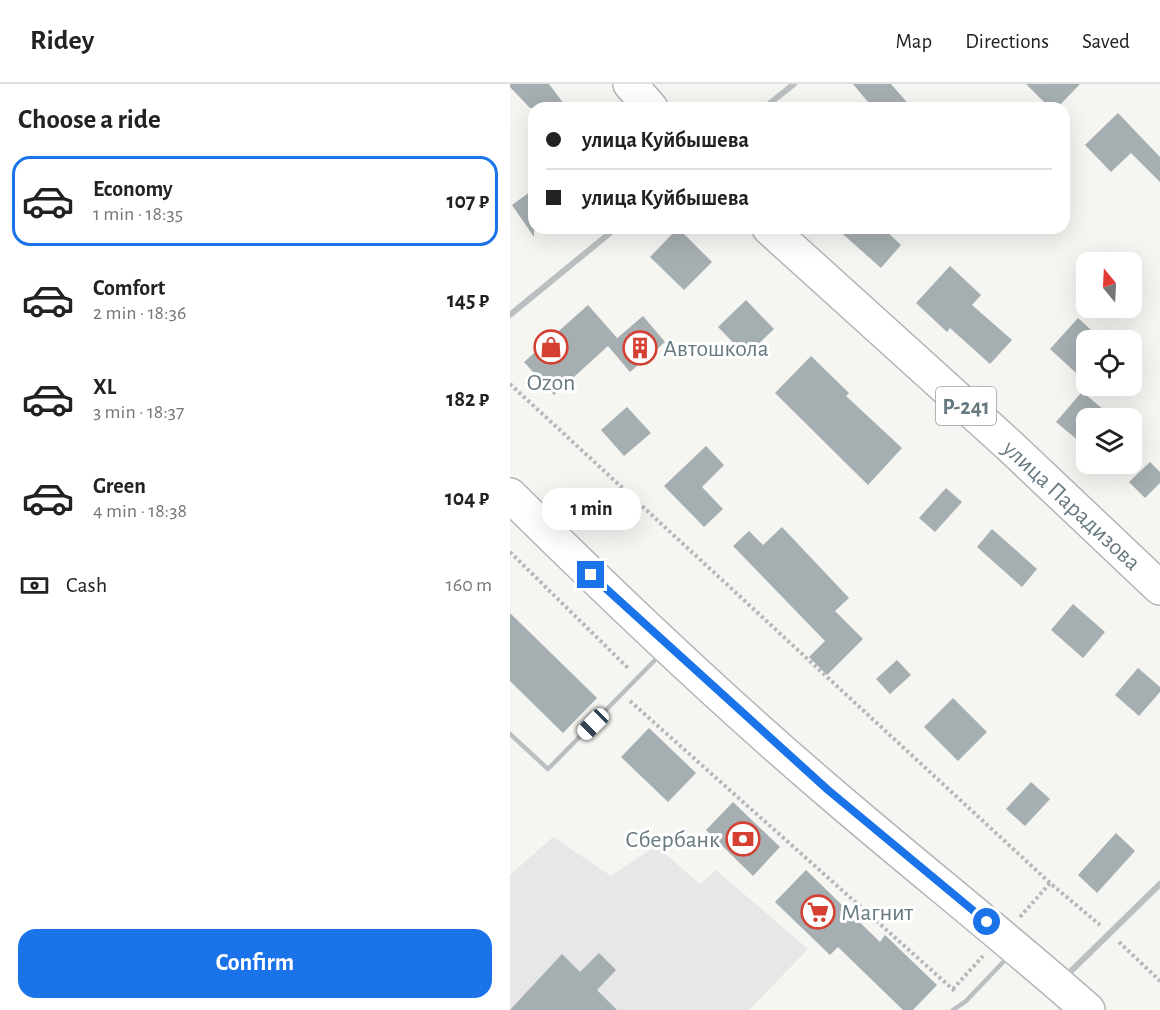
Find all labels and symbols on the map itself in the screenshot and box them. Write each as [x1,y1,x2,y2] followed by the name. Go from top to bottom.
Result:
[1076,252,1142,318] north arrow
[533,329,569,365] shop icon: Ozon
[622,330,658,366] building icon: Автошкола
[663,337,769,361] place label: Автошкола
[527,371,575,395] place label: Ozon
[936,387,996,425] road number: Р-241
[997,435,1145,575] street label: улица Парадизова
[542,488,640,530] callout: 1 min
[577,561,604,588] route end
[574,705,612,743] car
[725,821,761,857] bank icon: Сбербанк
[625,828,720,852] place label: Сбербанк
[800,894,836,930] supermarket icon: Магнит
[841,901,913,925] place label: Магнит
[973,908,1000,935] route start

